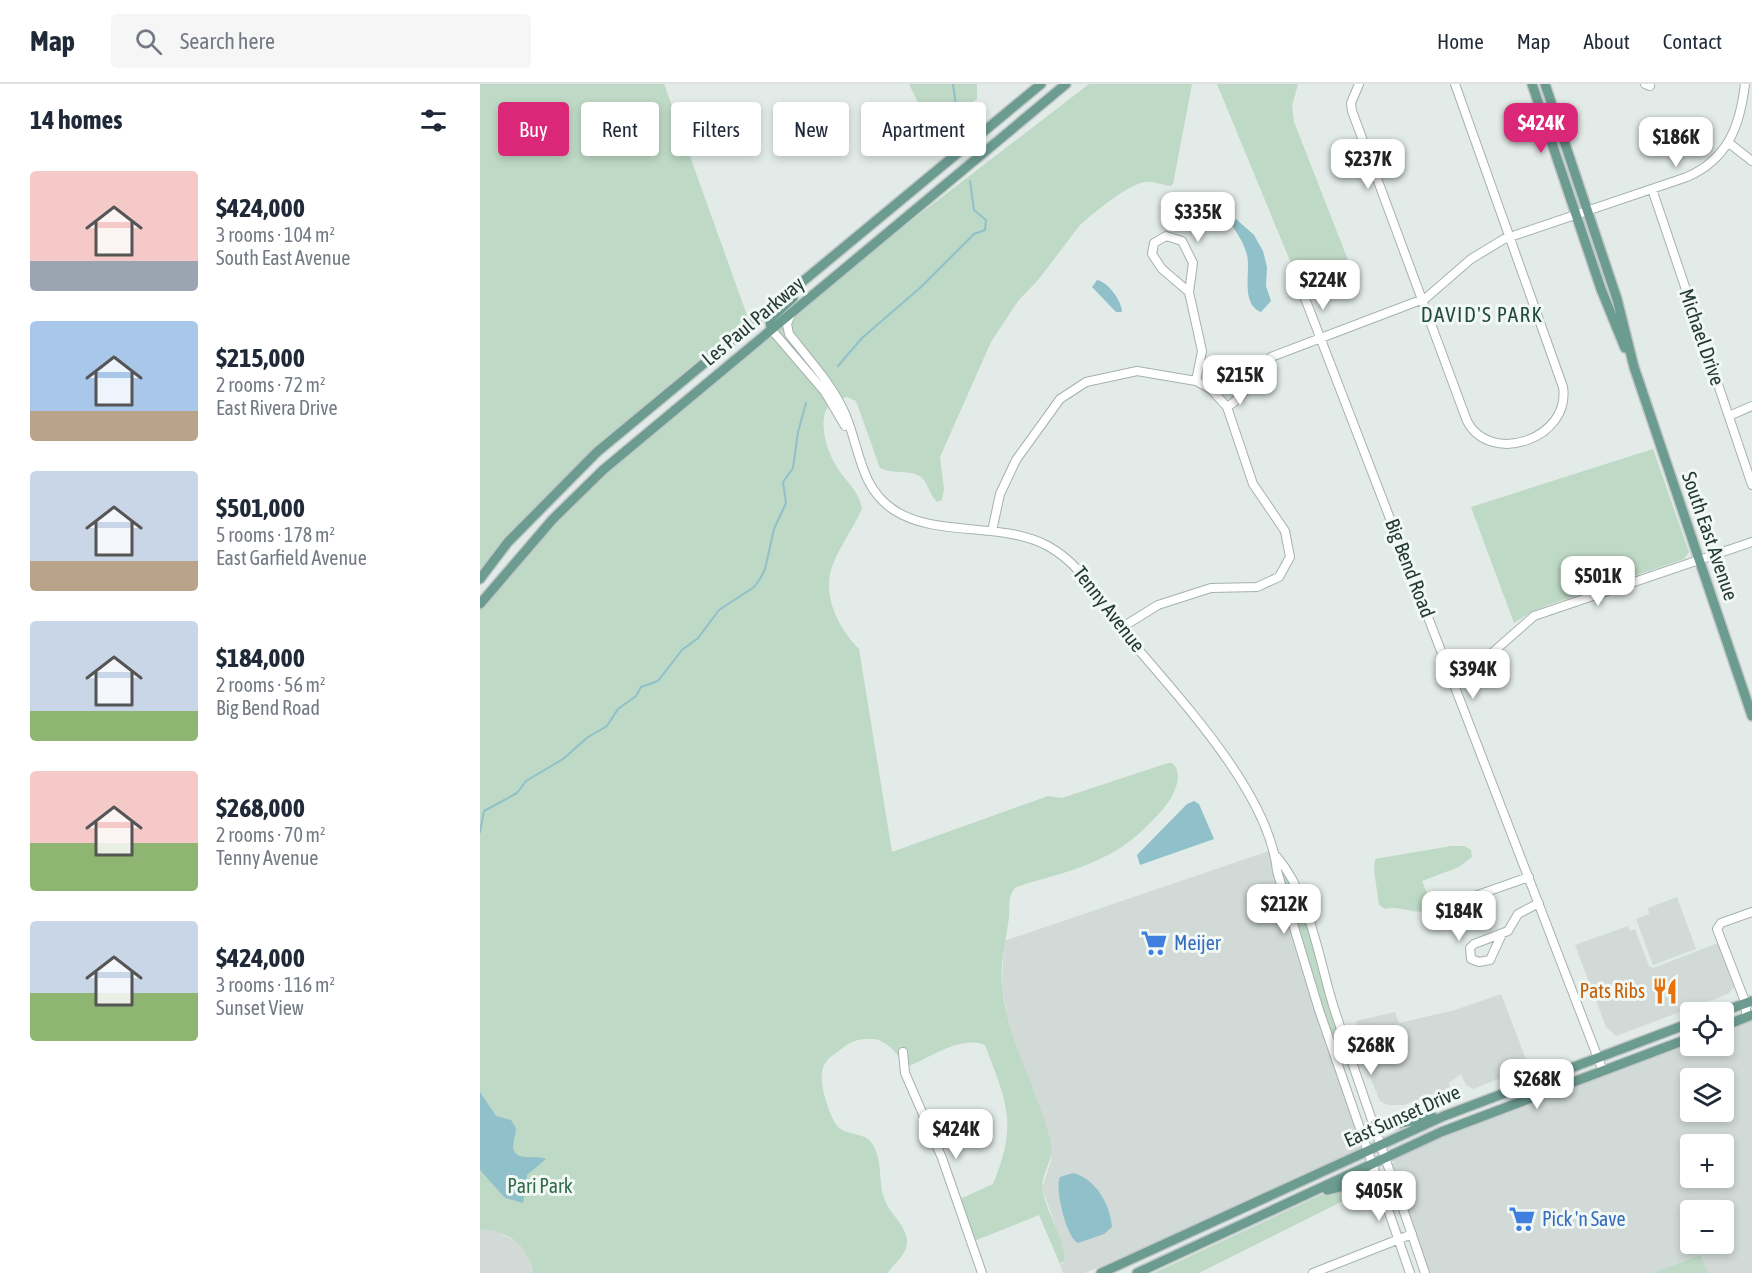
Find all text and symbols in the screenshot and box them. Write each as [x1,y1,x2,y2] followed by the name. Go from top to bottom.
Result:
[111,14,531,68] search box
[30,25,75,57] text: Map
[132,25,165,58] icon: search
[180,28,275,54] text: Search here
[1437,29,1484,53] text: Home
[1517,29,1551,53] text: Map
[1584,29,1630,53] text: About
[1663,29,1722,53] text: Contact
[498,102,569,156] chip: Buy
[581,102,659,156] chip: Rent
[671,102,761,156] chip: Filters
[773,102,849,156] chip: New
[861,102,986,156] chip: Apartment
[1499,103,1583,154] pin: $424K
[417,104,450,137] icon: filters
[30,105,123,135] text: 14 homes
[1518,111,1564,134] text: $424K
[1634,117,1718,168] pin: $186K
[1653,125,1699,148] text: $186K
[1326,139,1410,190] pin: $237K
[1345,147,1391,170] text: $237K
[1156,192,1240,243] pin: $335K
[216,193,305,223] text: $424,000
[78,195,150,267] icon: home
[1175,200,1221,223] text: $335K
[216,223,335,246] text: 3 rooms · 104 m²
[216,246,350,269] text: South East Avenue
[1281,260,1365,311] pin: $224K
[1300,268,1346,291] text: $224K
[697,271,808,370] street label: Les Paul Parkway
[1675,286,1730,388] street label: Michael Drive
[1421,302,1543,326] district label: DAVID'S PARK
[216,343,305,373] text: $215,000
[78,345,150,417] icon: home
[1198,355,1282,406] pin: $215K
[1217,363,1263,386] text: $215K
[216,373,326,396] text: 2 rooms · 72 m²
[216,396,337,419] text: East Rivera Drive
[1678,469,1743,603] street label: South East Avenue
[216,493,305,523] text: $501,000
[78,495,150,567] icon: home
[1381,515,1440,621] street label: Big Bend Road
[216,523,335,546] text: 5 rooms · 178 m²
[216,546,367,569] text: East Garfield Avenue
[1556,556,1640,607] pin: $501K
[1069,561,1150,656] street label: Tenny Avenue
[1575,564,1621,587] text: $501K
[216,643,305,673] text: $184,000
[78,645,150,717] icon: home
[1431,649,1515,700] pin: $394K
[1450,657,1496,680] text: $394K
[216,673,326,696] text: 2 rooms · 56 m²
[216,696,320,719] text: Big Bend Road
[216,793,305,823] text: $268,000
[78,795,150,867] icon: home
[216,823,326,846] text: 2 rooms · 70 m²
[216,846,318,869] text: Tenny Avenue
[1242,884,1326,935] pin: $212K
[1417,891,1501,942] pin: $184K
[1261,892,1307,915] text: $212K
[1436,899,1482,922] text: $184K
[1139,928,1169,958] supermarket icon: Meijer
[1174,931,1222,954] place label: Meijer
[216,943,305,973] text: $424,000
[78,945,150,1017] icon: home
[216,973,335,996] text: 3 rooms · 116 m²
[1650,976,1680,1006] restaurant icon: Pats Ribs
[1580,979,1645,1002] place label: Pats Ribs
[216,996,304,1019] text: Sunset View
[1680,1002,1734,1254] map controls
[1680,1002,1734,1056] button: locate
[1329,1025,1413,1076] pin: $268K
[1348,1033,1394,1056] text: $268K
[1495,1059,1579,1110] pin: $268K
[1514,1067,1560,1090] text: $268K
[1680,1068,1734,1122] button: layers
[1340,1080,1463,1151] street label: East Sunset Drive
[914,1109,998,1160] pin: $424K
[933,1117,979,1140] text: $424K
[1680,1134,1734,1188] button: +
[1337,1171,1421,1222] pin: $405K
[507,1174,573,1197] park label: Pari Park
[1356,1179,1402,1202] text: $405K
[1680,1200,1734,1254] button: −
[1507,1204,1537,1234] supermarket icon: Pick 'n Save
[1542,1207,1625,1230] place label: Pick 'n Save

